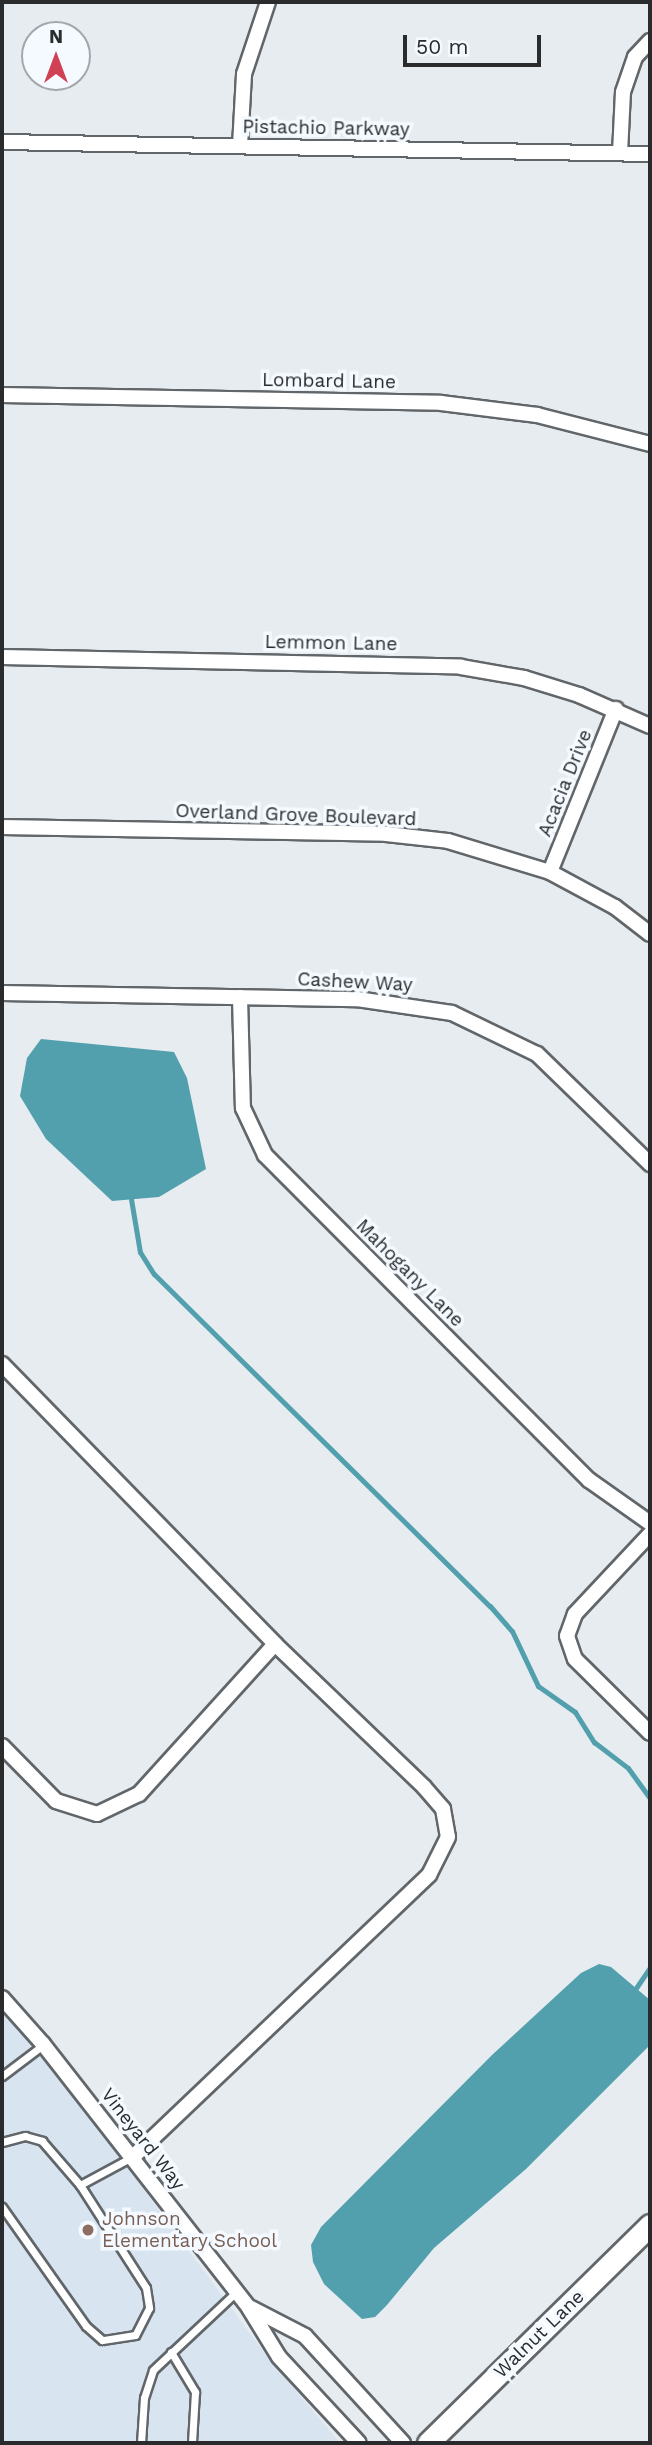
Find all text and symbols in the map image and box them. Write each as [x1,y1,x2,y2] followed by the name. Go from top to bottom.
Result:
[21,21,91,91] north arrow
[407,21,545,65] scale bar
[49,25,63,48] text: N
[416,34,468,59] text: 50 m
[242,115,410,141] street label: Pistachio Parkway
[262,368,396,394] street label: Lombard Lane
[264,630,398,656] street label: Lemmon Lane
[533,726,597,840] street label: Acacia Drive
[175,799,417,831] street label: Overland Grove Boulevard
[296,968,414,996] street label: Cashew Way
[351,1214,469,1332] street label: Mahogany Lane
[96,2083,190,2195] street label: Vineyard Way
[102,2208,278,2252] place label: Johnson Elementary School
[80,2222,96,2238] marker: Johnson Elementary School
[489,2285,589,2383] street label: Walnut Lane

